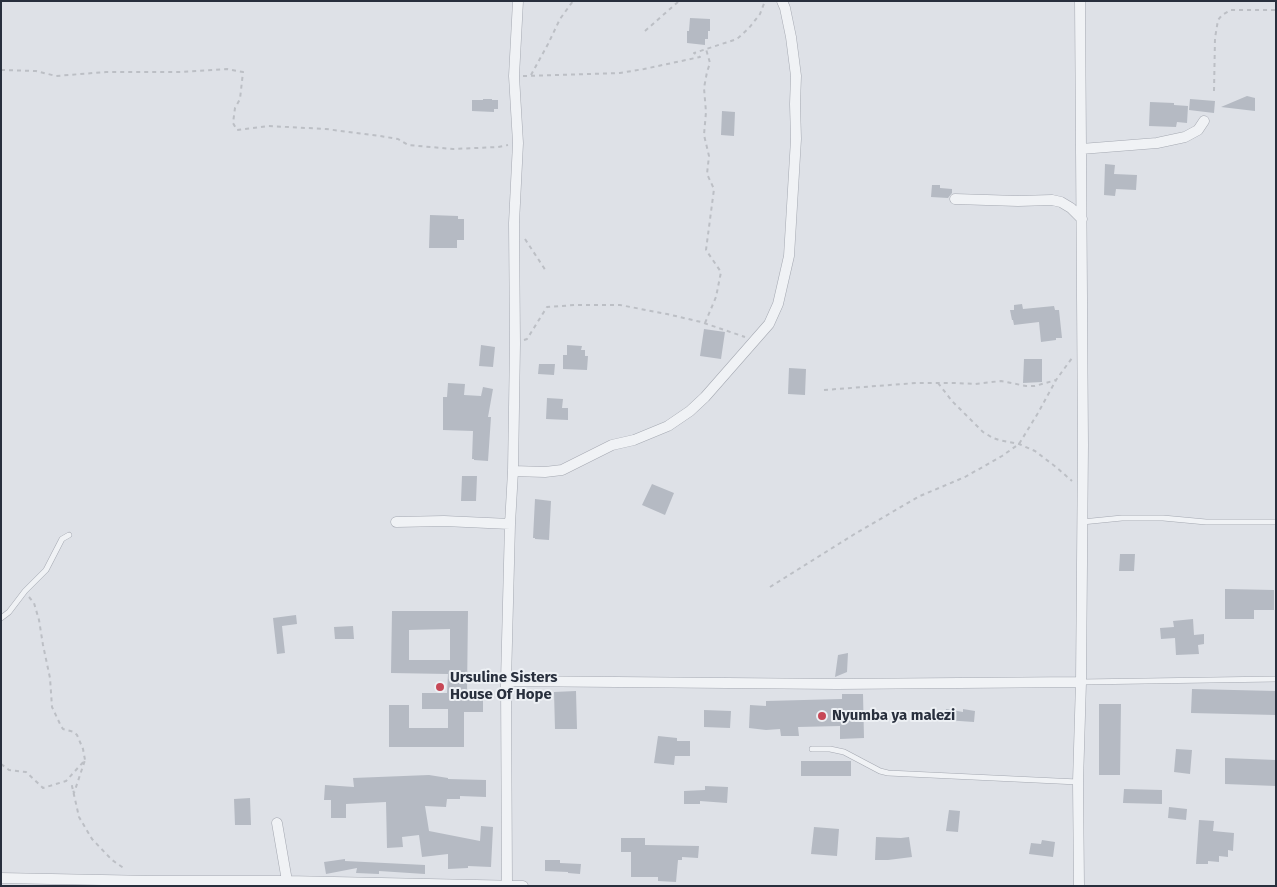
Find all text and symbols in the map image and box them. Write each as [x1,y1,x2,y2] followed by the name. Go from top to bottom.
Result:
[450,669,558,704] place label: Ursuline Sisters House Of Hope
[434,681,446,693] marker: Ursuline Sisters House Of Hope
[832,707,955,725] place label: Nyumba ya malezi
[816,710,828,722] marker: Nyumba ya malezi

